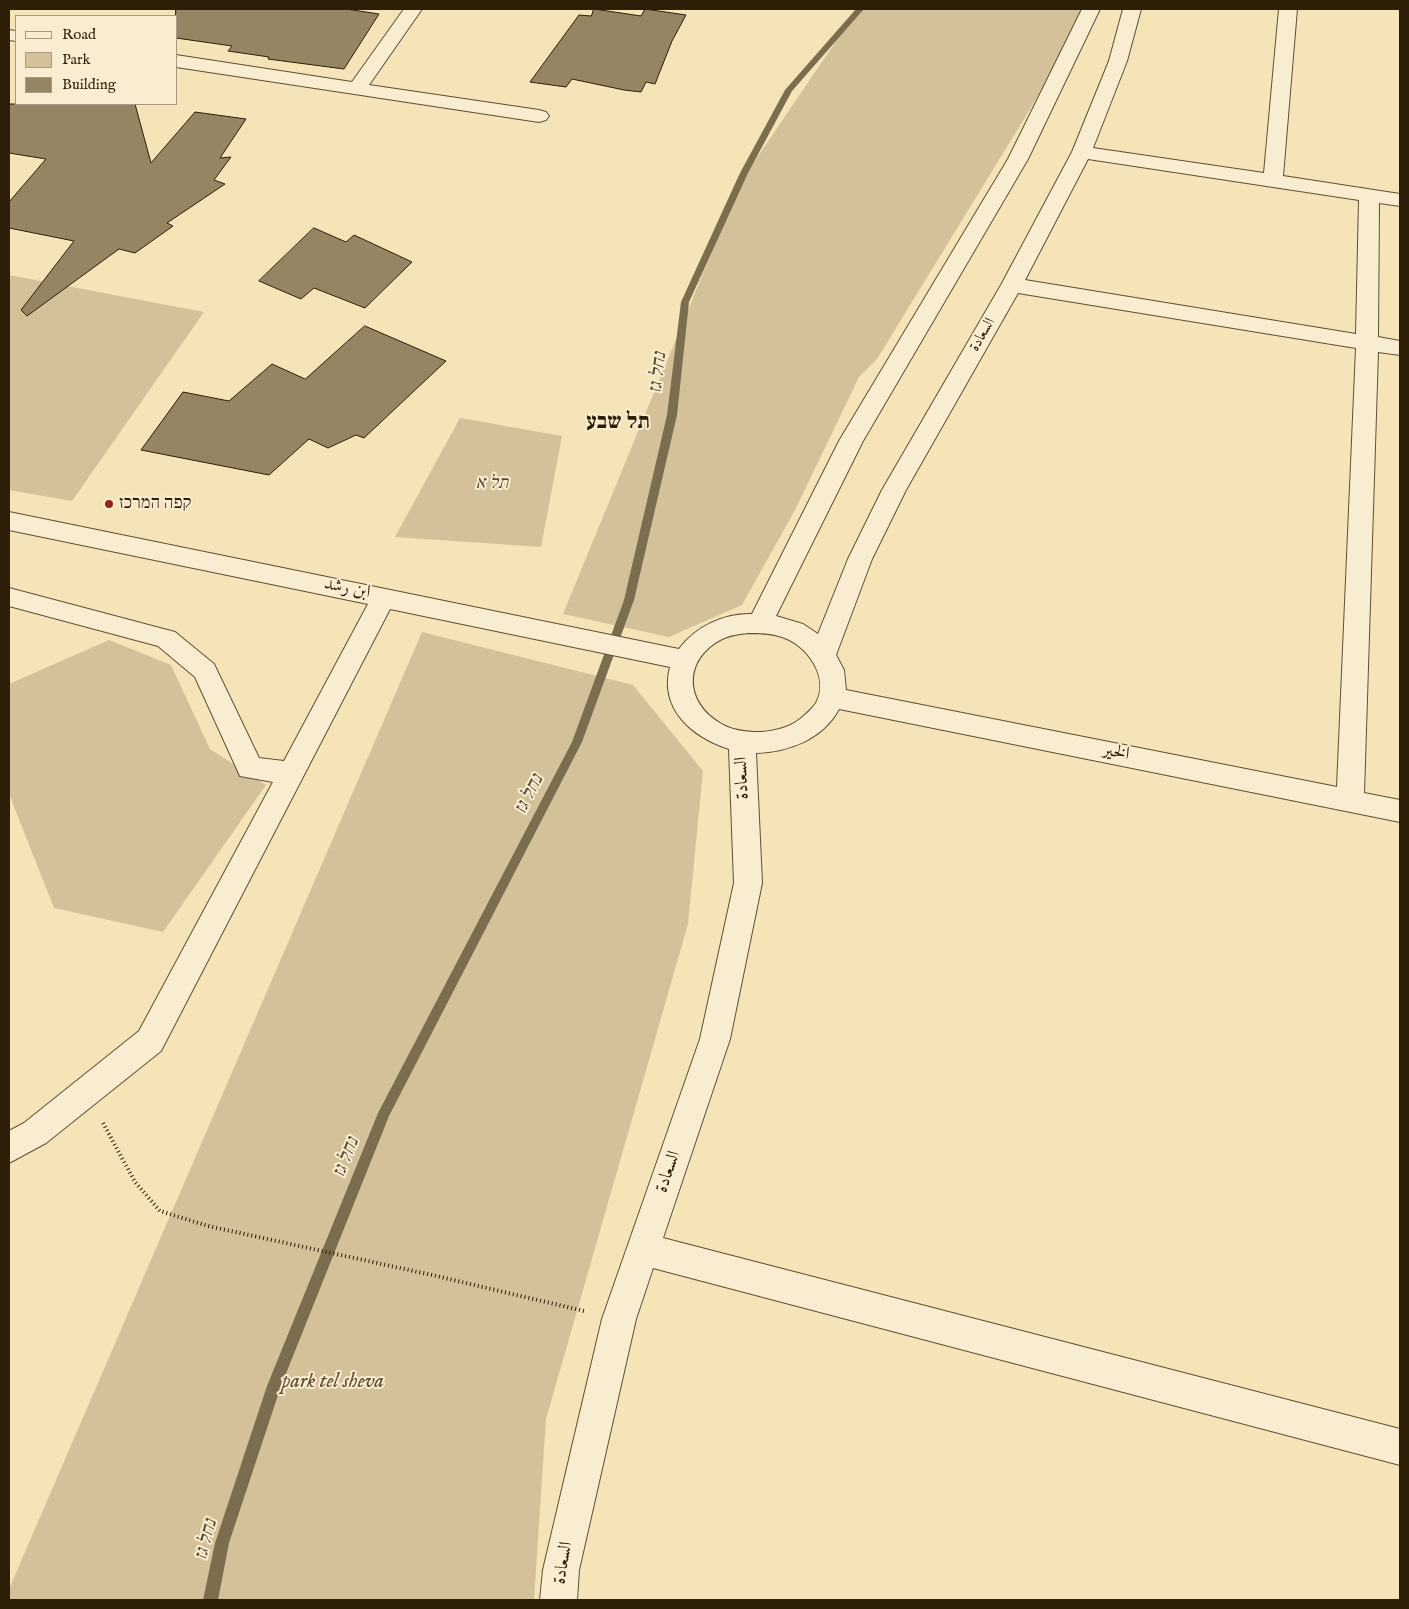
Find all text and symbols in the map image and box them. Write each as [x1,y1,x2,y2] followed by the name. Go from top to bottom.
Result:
[15,15,178,105] legend
[62,25,96,44] text: Road
[62,50,91,69] text: Park
[62,75,116,94] text: Building
[966,315,1000,355] street label: السعادة
[645,351,673,395] water label: נחל גז
[586,410,650,436] district label: תל שבע
[476,473,508,495] park label: תל א
[119,493,191,515] place label: קפה המרכז
[103,498,115,510] marker: קפה המרכז
[322,574,372,604] street label: ابن رشد
[1101,740,1131,766] street label: الخير
[731,756,755,800] street label: السعادة
[510,771,550,819] water label: נחל גז
[329,1135,365,1181] water label: נחל גז
[652,1148,686,1196] street label: السعادة
[282,1370,384,1396] park label: park tel sheva
[191,1517,223,1563] water label: נחל גז
[550,1540,578,1586] street label: السعادة

